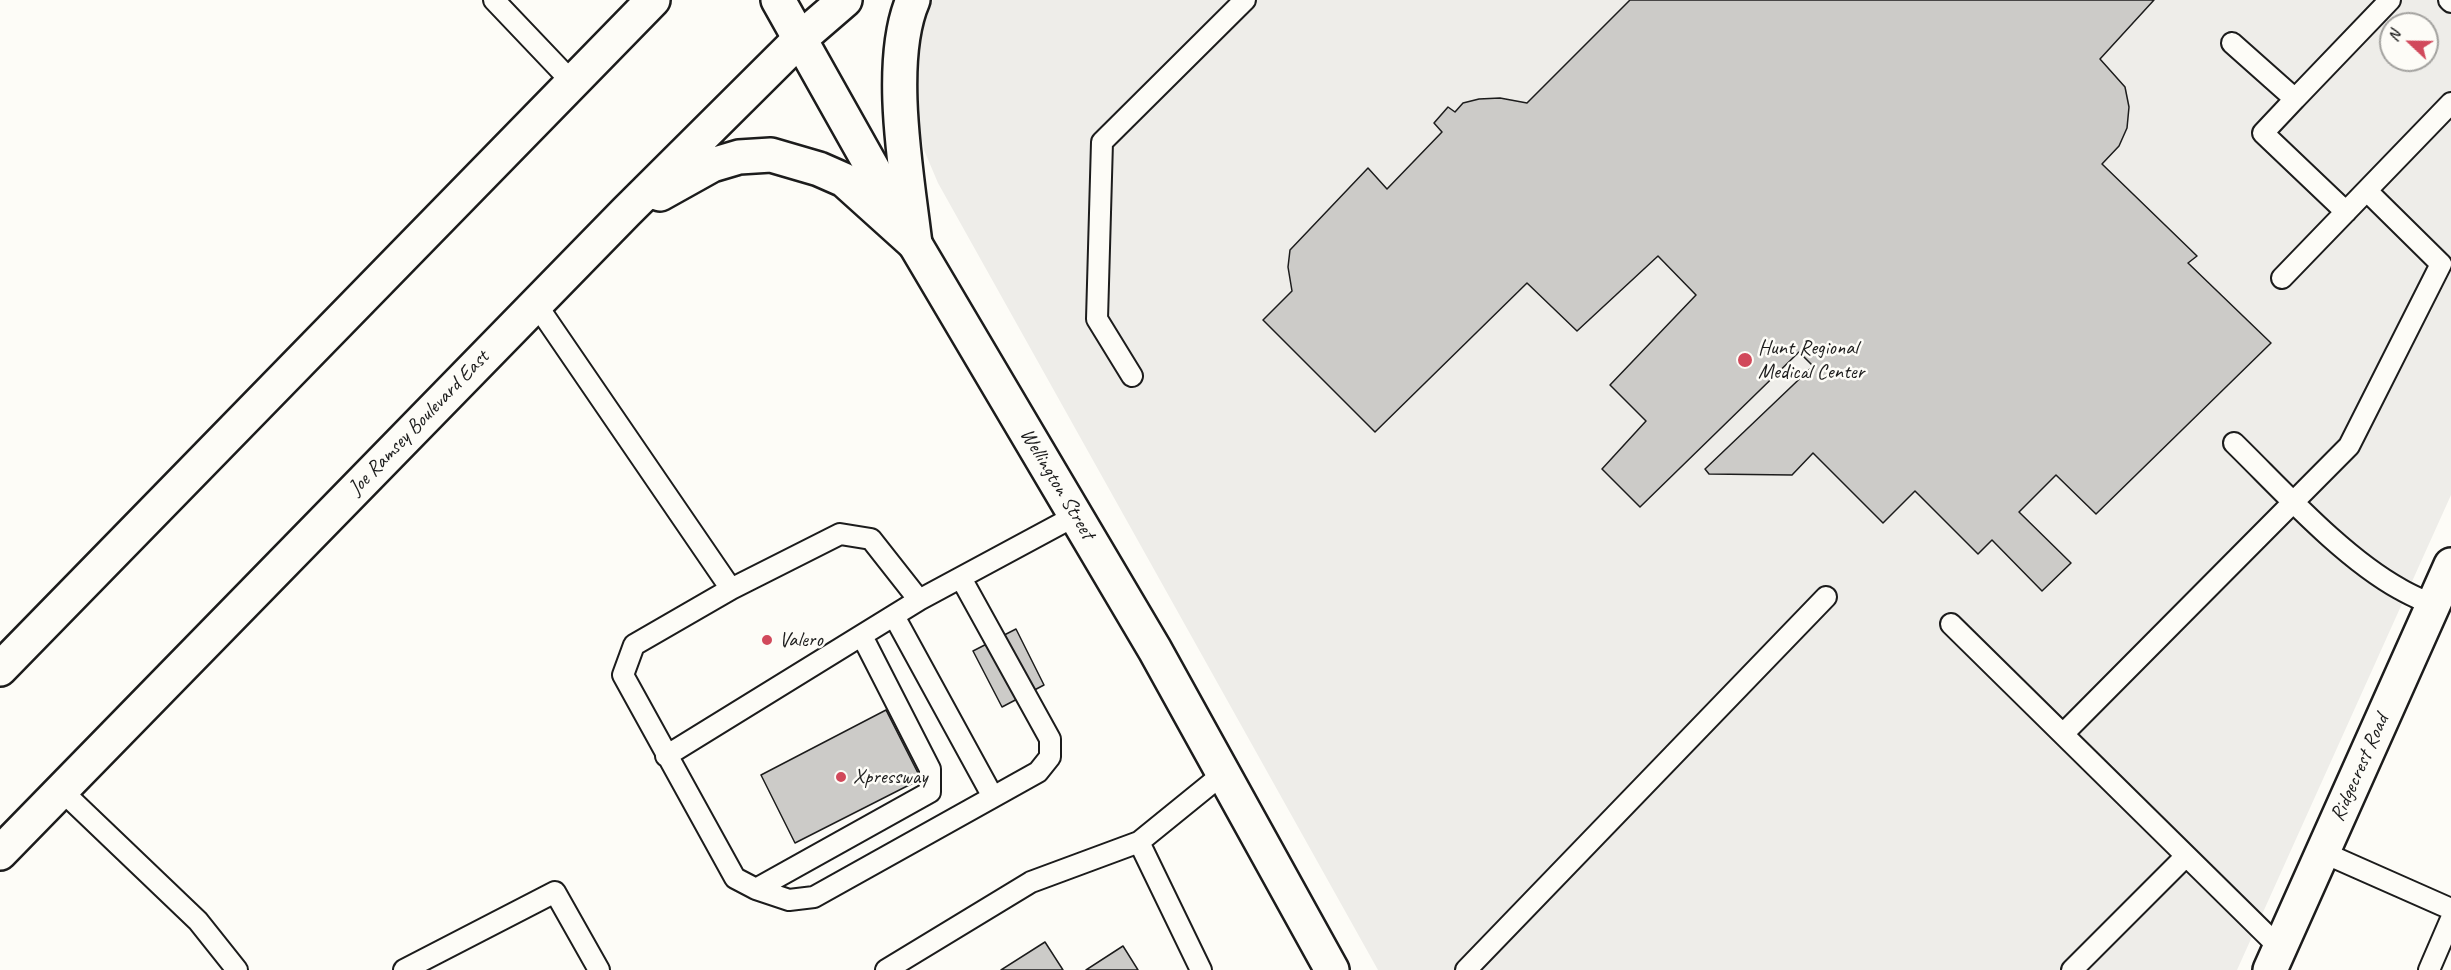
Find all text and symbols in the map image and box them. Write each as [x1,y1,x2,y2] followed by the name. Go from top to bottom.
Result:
[2379,12,2439,72] north arrow
[2383,28,2405,44] text: N
[1758,335,1864,385] place label: Hunt Regional Medical Center
[343,345,495,501] street label: Joe Ramsey Boulevard East
[1736,351,1754,369] marker: Hunt Regional Medical Center
[1014,424,1100,544] street label: Wellington Street
[779,627,823,653] place label: Valero
[760,633,774,647] marker: Valero
[2325,711,2395,825] street label: Ridgecrest Road
[853,764,927,790] place label: Xpressway
[834,770,848,784] marker: Xpressway

